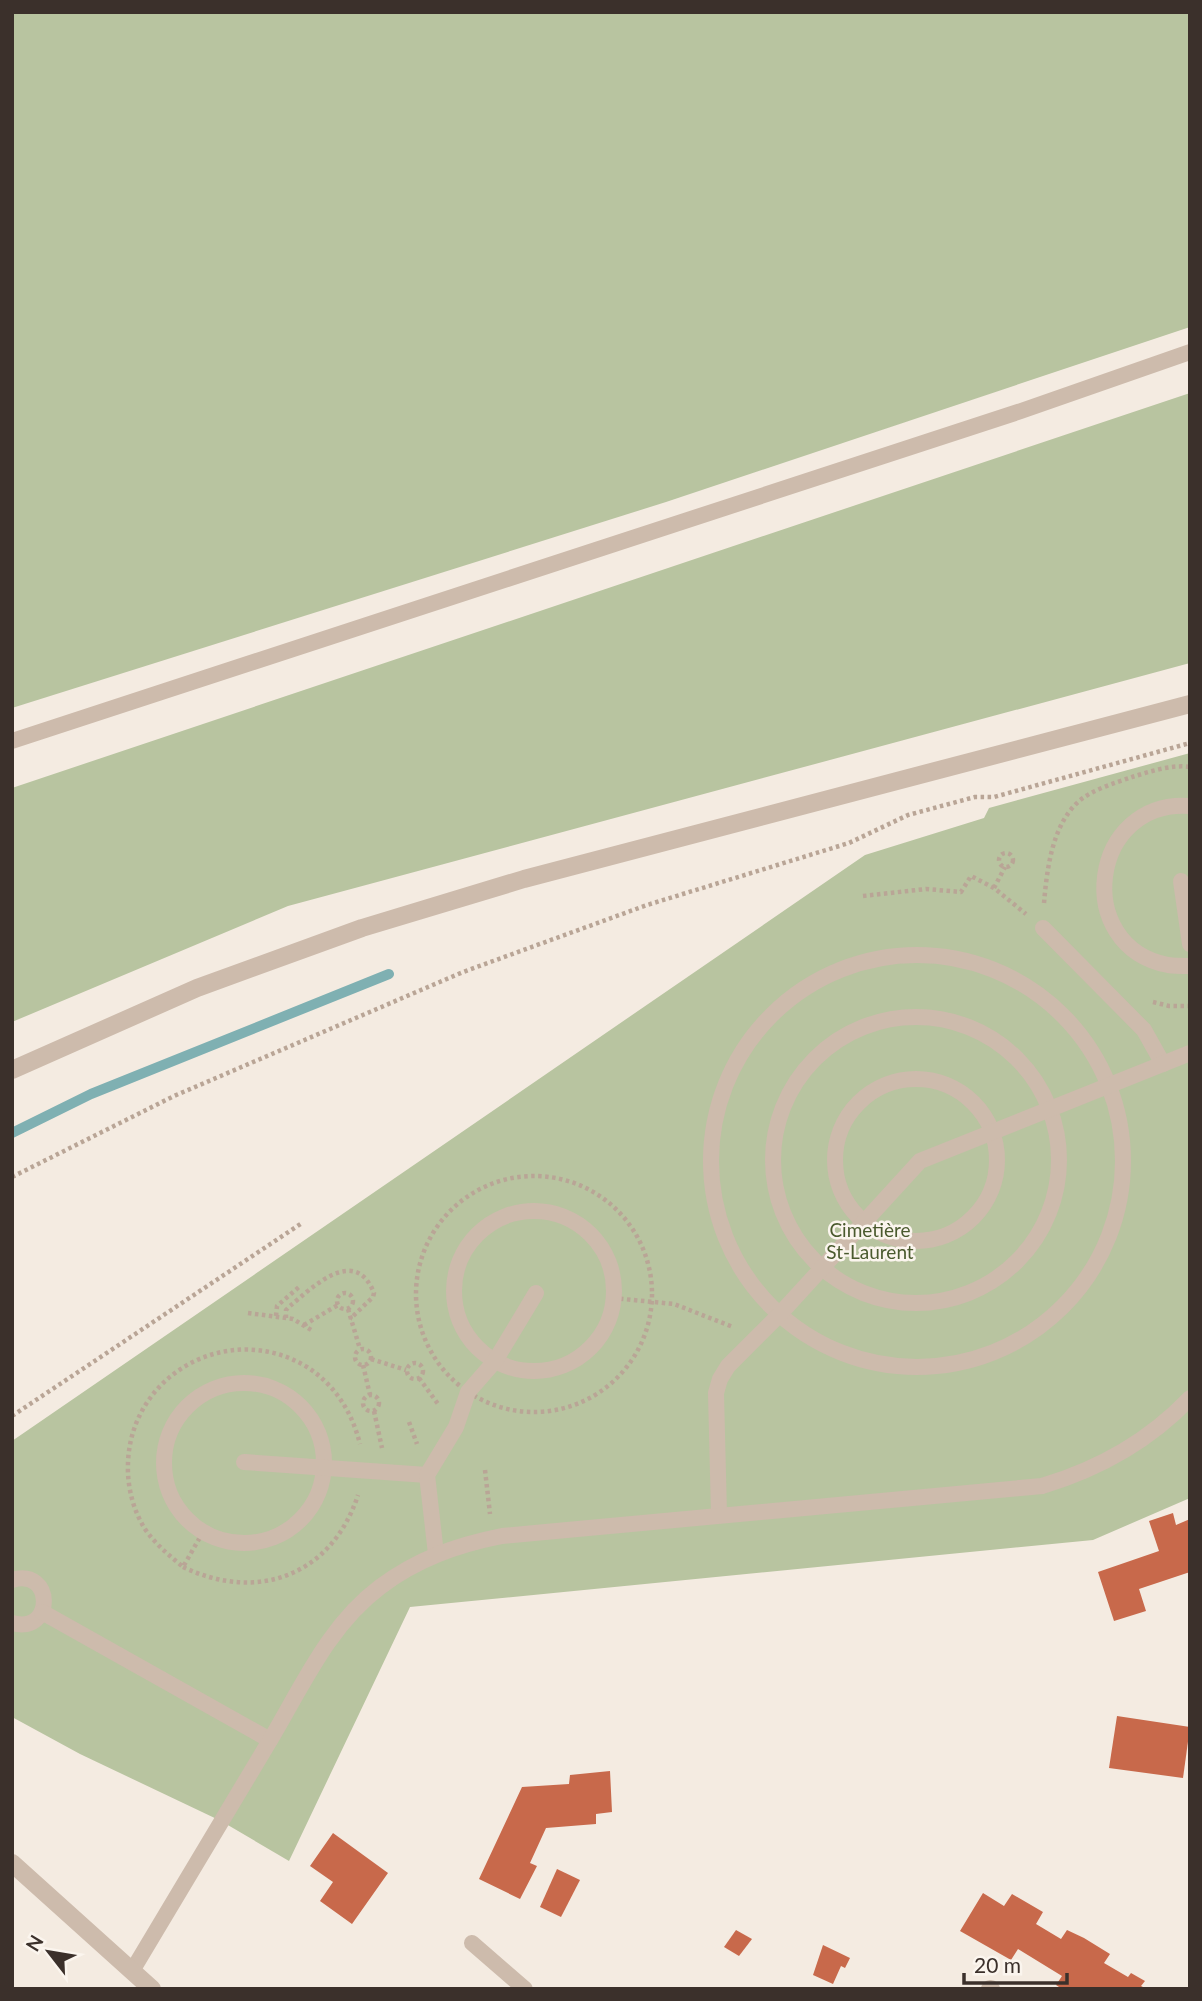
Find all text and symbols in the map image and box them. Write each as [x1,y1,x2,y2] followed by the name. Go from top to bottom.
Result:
[826,1218,914,1263] park label: Cimetière St-Laurent
[14,1917,84,1987] north arrow
[20,1931,48,1955] text: N
[964,1941,1067,1985] scale bar
[974,1952,1021,1977] text: 20 m

